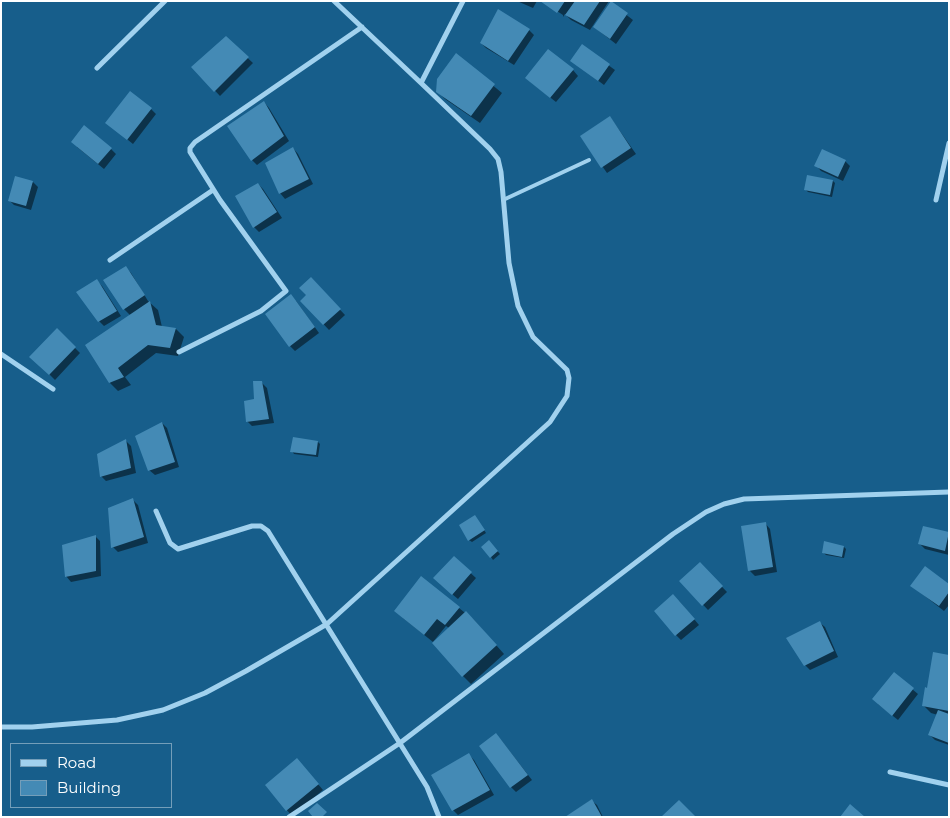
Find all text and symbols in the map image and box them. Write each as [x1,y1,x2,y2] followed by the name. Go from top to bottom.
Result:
[10,743,172,808] legend
[57,753,96,772] text: Road
[57,778,121,797] text: Building

